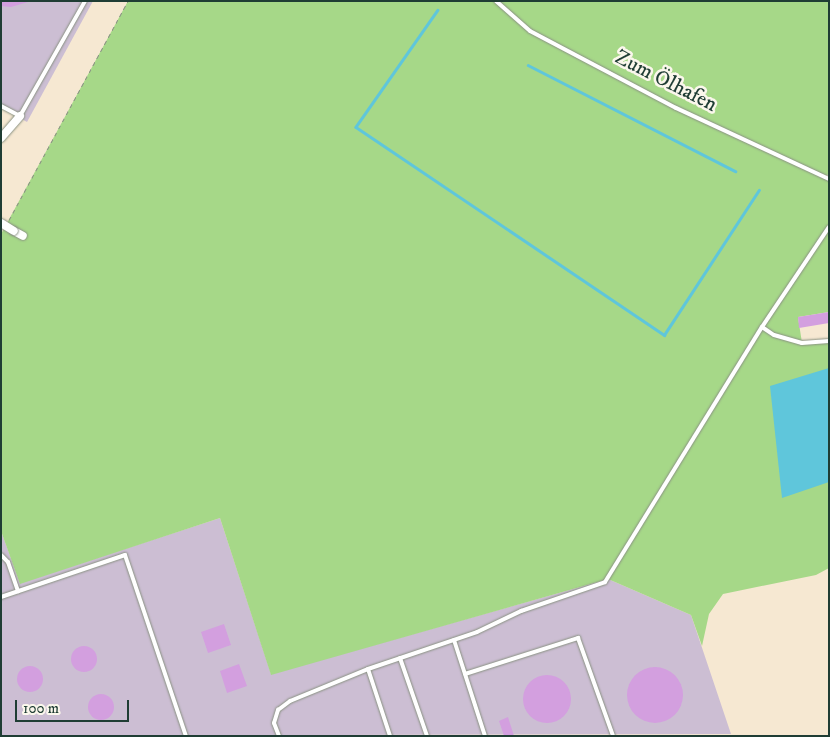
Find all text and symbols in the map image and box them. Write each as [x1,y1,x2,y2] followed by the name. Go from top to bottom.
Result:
[611,45,721,117] street label: Zum Ölhafen
[18,690,131,722] scale bar
[23,699,59,718] text: 100 m

